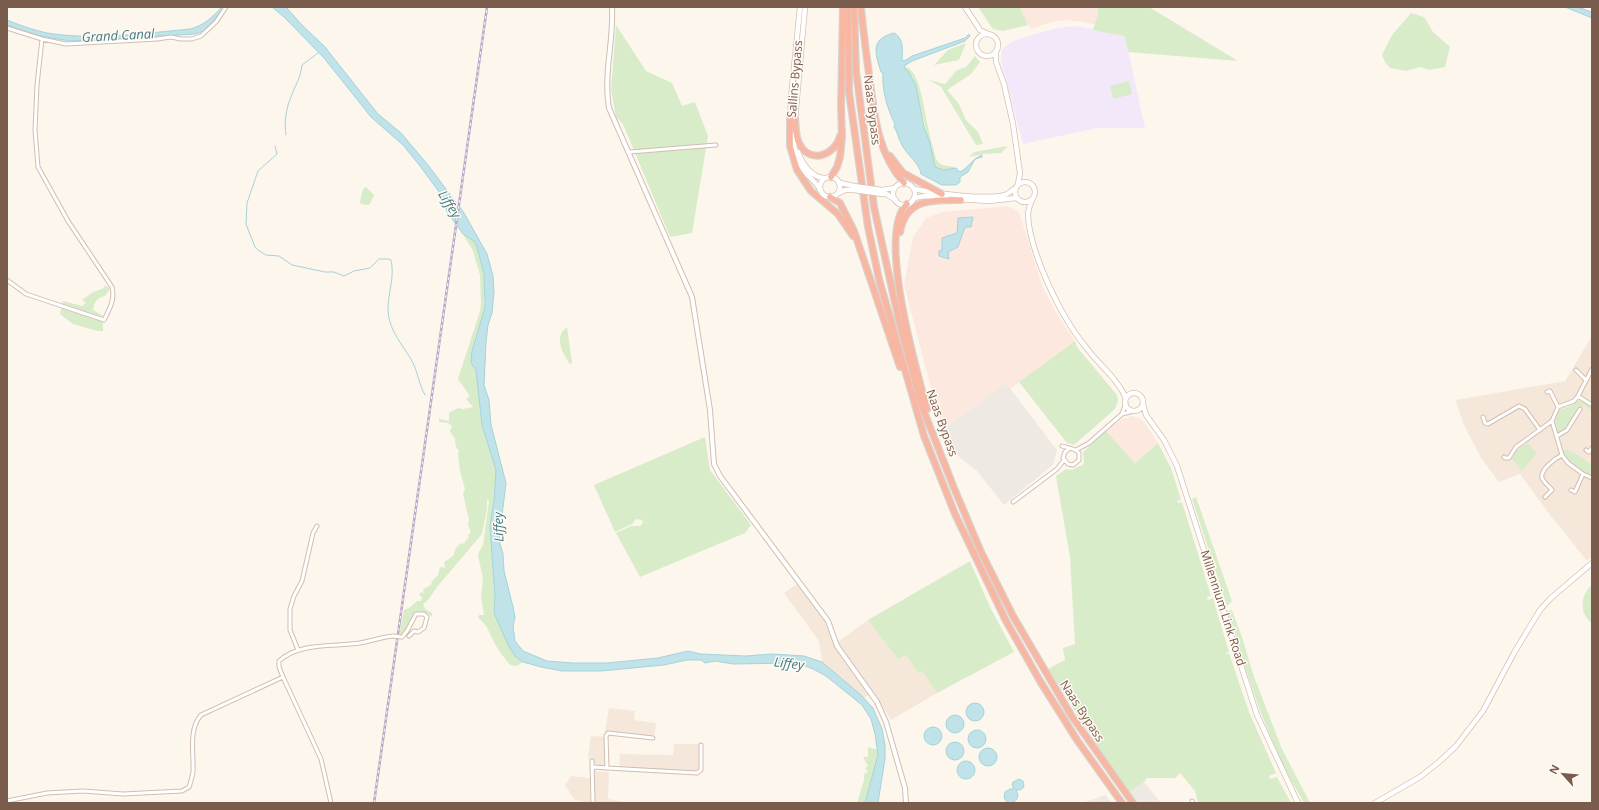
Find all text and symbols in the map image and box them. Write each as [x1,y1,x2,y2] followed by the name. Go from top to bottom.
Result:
[81,24,156,46] water label: Grand Canal
[783,39,806,118] street label: Sallins Bypass
[860,74,885,146] street label: Naas Bypass
[434,186,466,222] water label: Liffey
[922,387,963,459] street label: Naas Bypass
[488,511,508,542] water label: Liffey
[1197,548,1250,668] street label: Millennium Link Road
[773,652,806,674] water label: Liffey
[1056,677,1109,745] street label: Naas Bypass
[1543,754,1583,794] north arrow
[1545,762,1562,777] text: N

